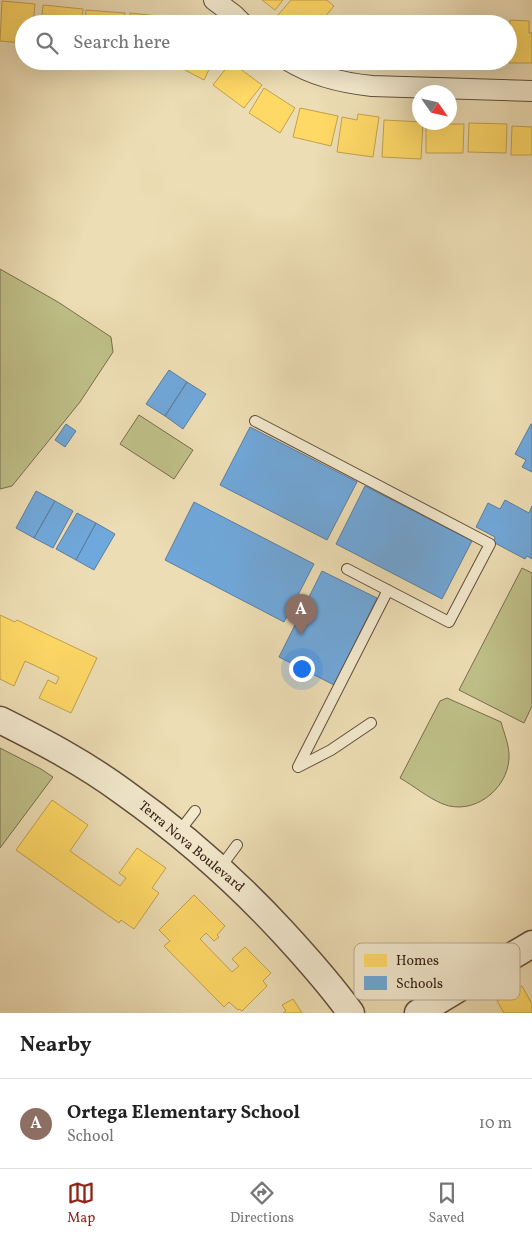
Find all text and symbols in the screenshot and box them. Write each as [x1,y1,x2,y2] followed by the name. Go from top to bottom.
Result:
[15,15,517,70] search box
[33,29,61,57] icon: search
[73,30,170,56] text: Search here
[412,85,457,130] north arrow
[285,594,317,635] pin: A
[289,656,315,682] your location
[134,797,248,897] street label: Terra Nova Boulevard
[354,943,520,1000] legend
[396,952,439,971] text: Homes
[396,975,443,994] text: Schools
[20,1031,91,1060] text: Nearby
[67,1100,300,1126] text: Ortega Elementary School
[30,1113,42,1135] text: A
[479,1113,512,1135] text: 10 m
[67,1126,114,1148] text: School
[67,1179,95,1228] tab: Map
[230,1179,294,1228] tab: Directions
[429,1179,465,1228] tab: Saved

